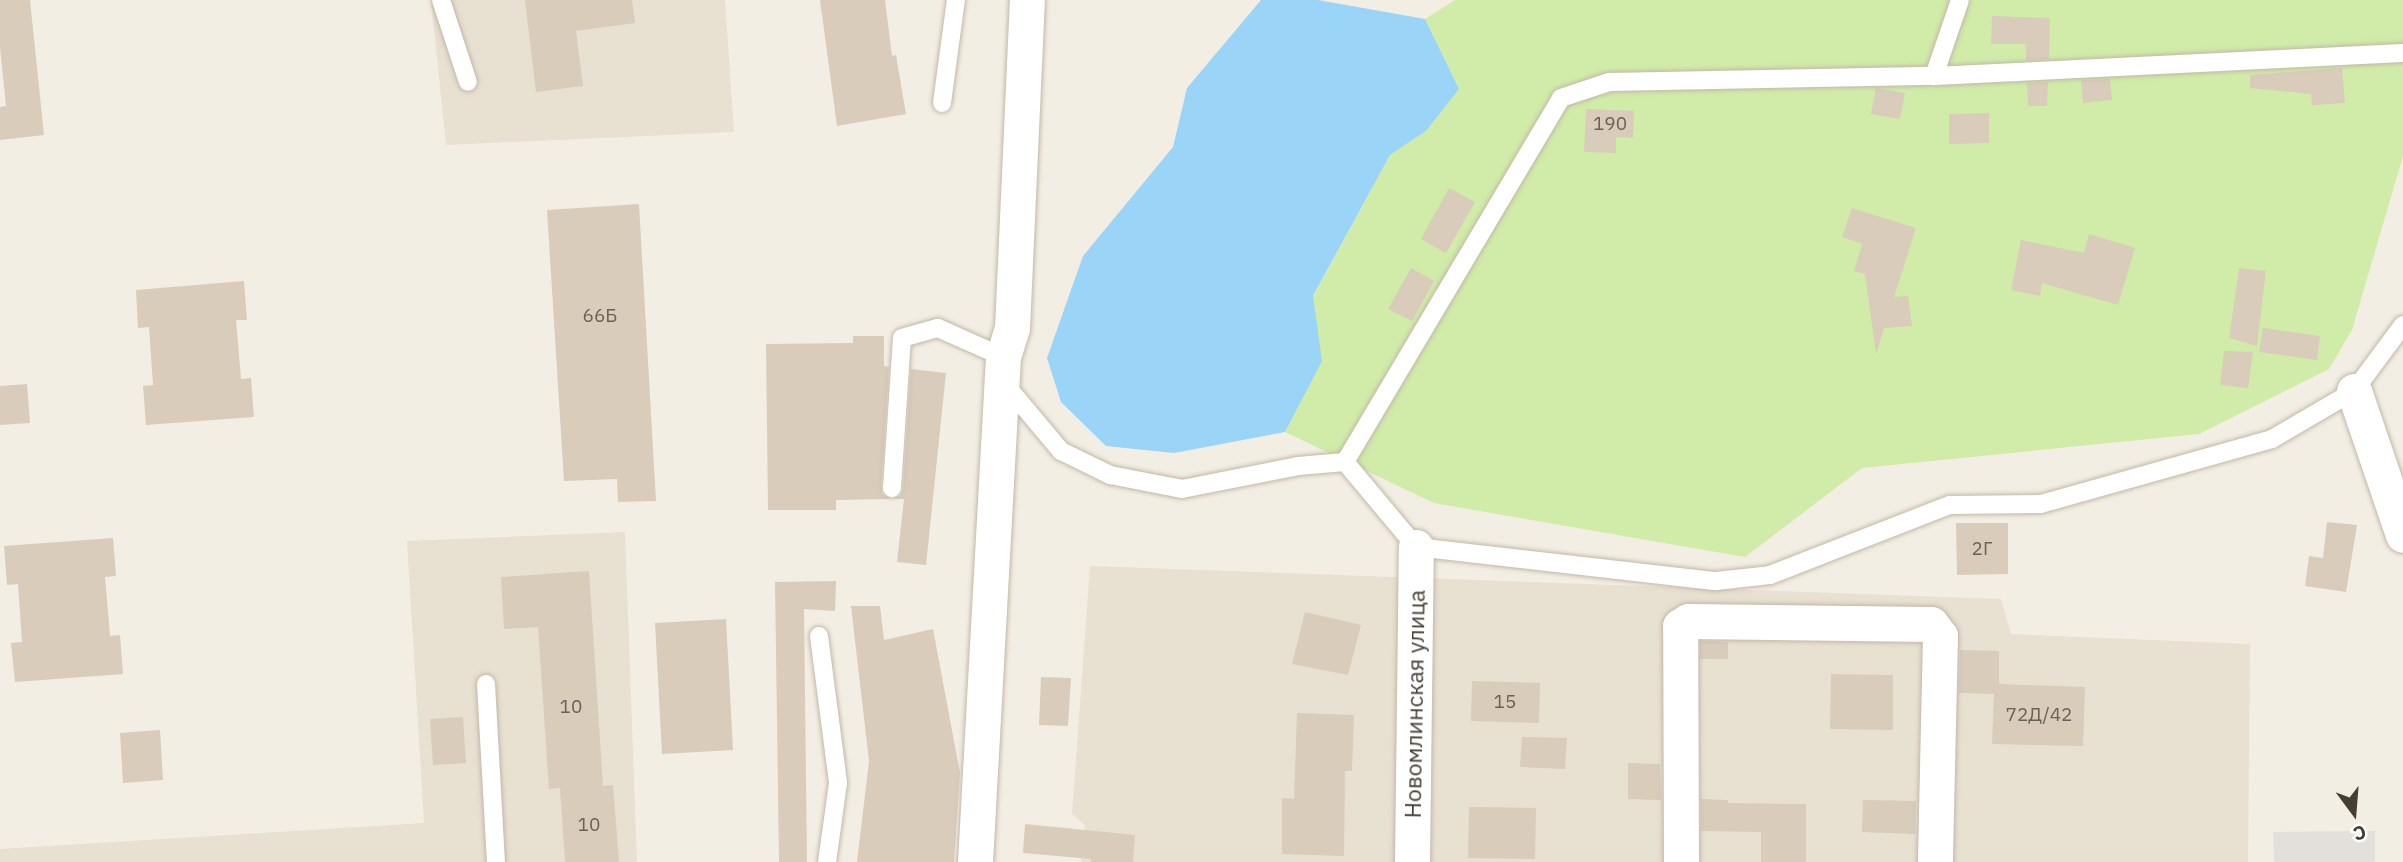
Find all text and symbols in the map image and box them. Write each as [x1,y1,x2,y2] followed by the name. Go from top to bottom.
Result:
[1593,113,1627,135] house number: 190
[583,305,617,327] house number: 66Б
[1972,538,1992,560] house number: 2Г
[1398,589,1430,819] street label: Новомлинская улица
[1494,691,1516,713] house number: 15
[560,696,582,718] house number: 10
[2006,704,2072,726] house number: 72Д/42
[2319,778,2389,848] north arrow
[578,814,600,836] house number: 10
[2351,820,2369,846] text: С

